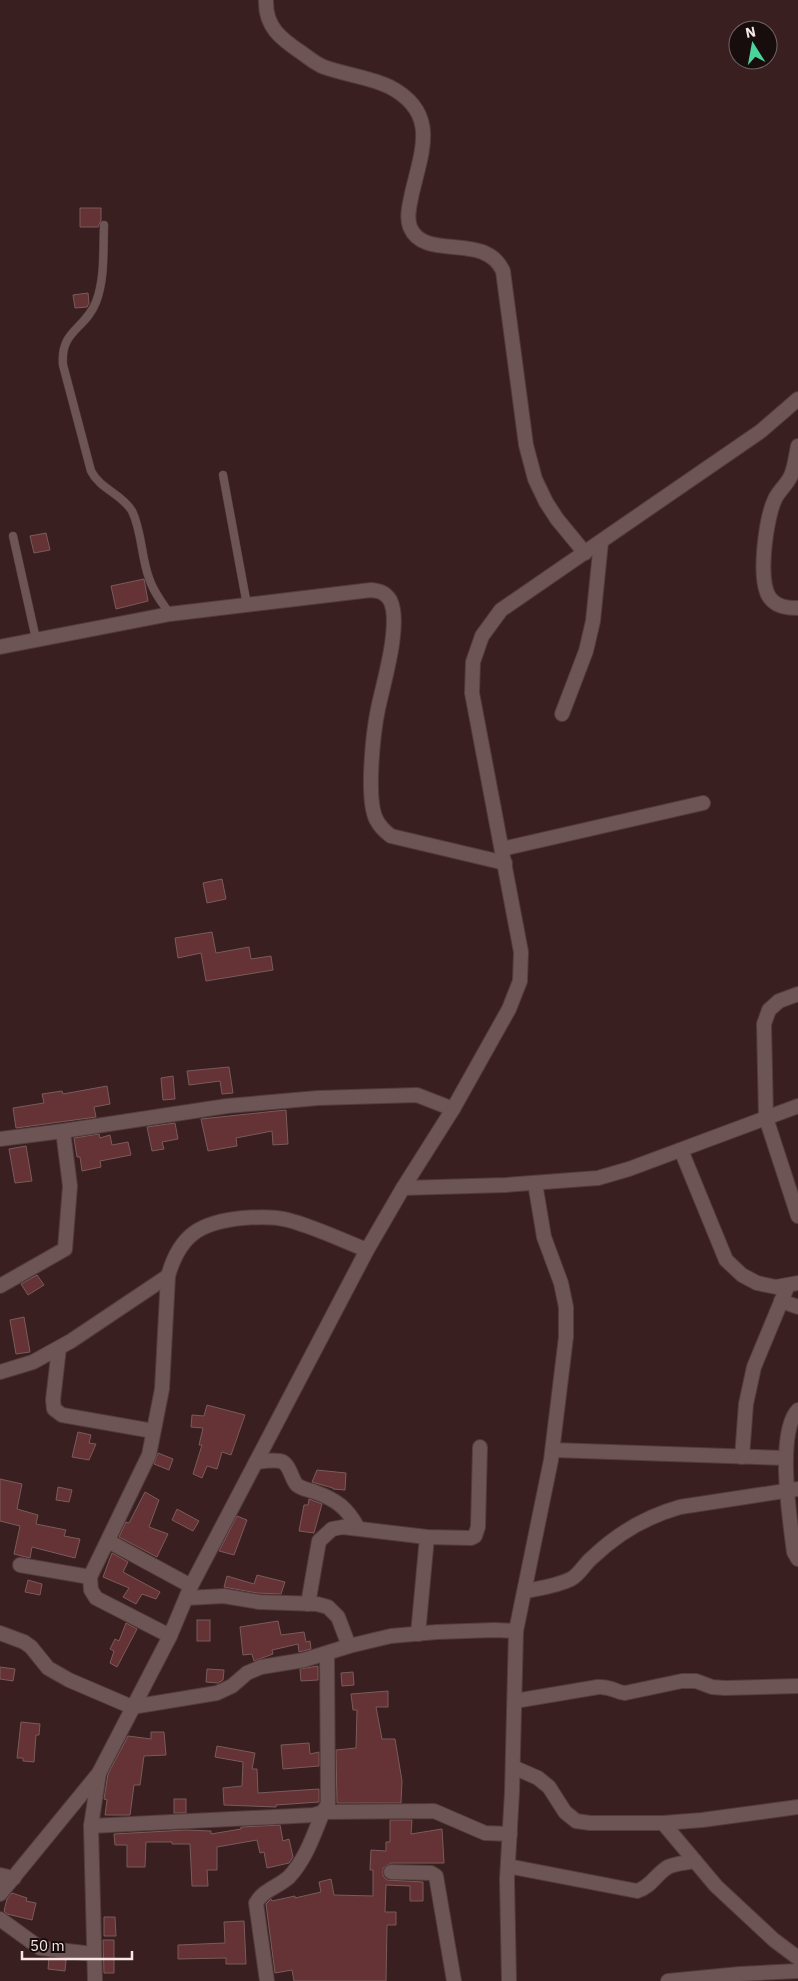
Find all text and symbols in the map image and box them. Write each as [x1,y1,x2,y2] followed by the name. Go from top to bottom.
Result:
[728,20,778,70] north arrow
[744,22,757,42] text: N
[22,1928,132,1960] scale bar
[30,1936,65,1955] text: 50 m

